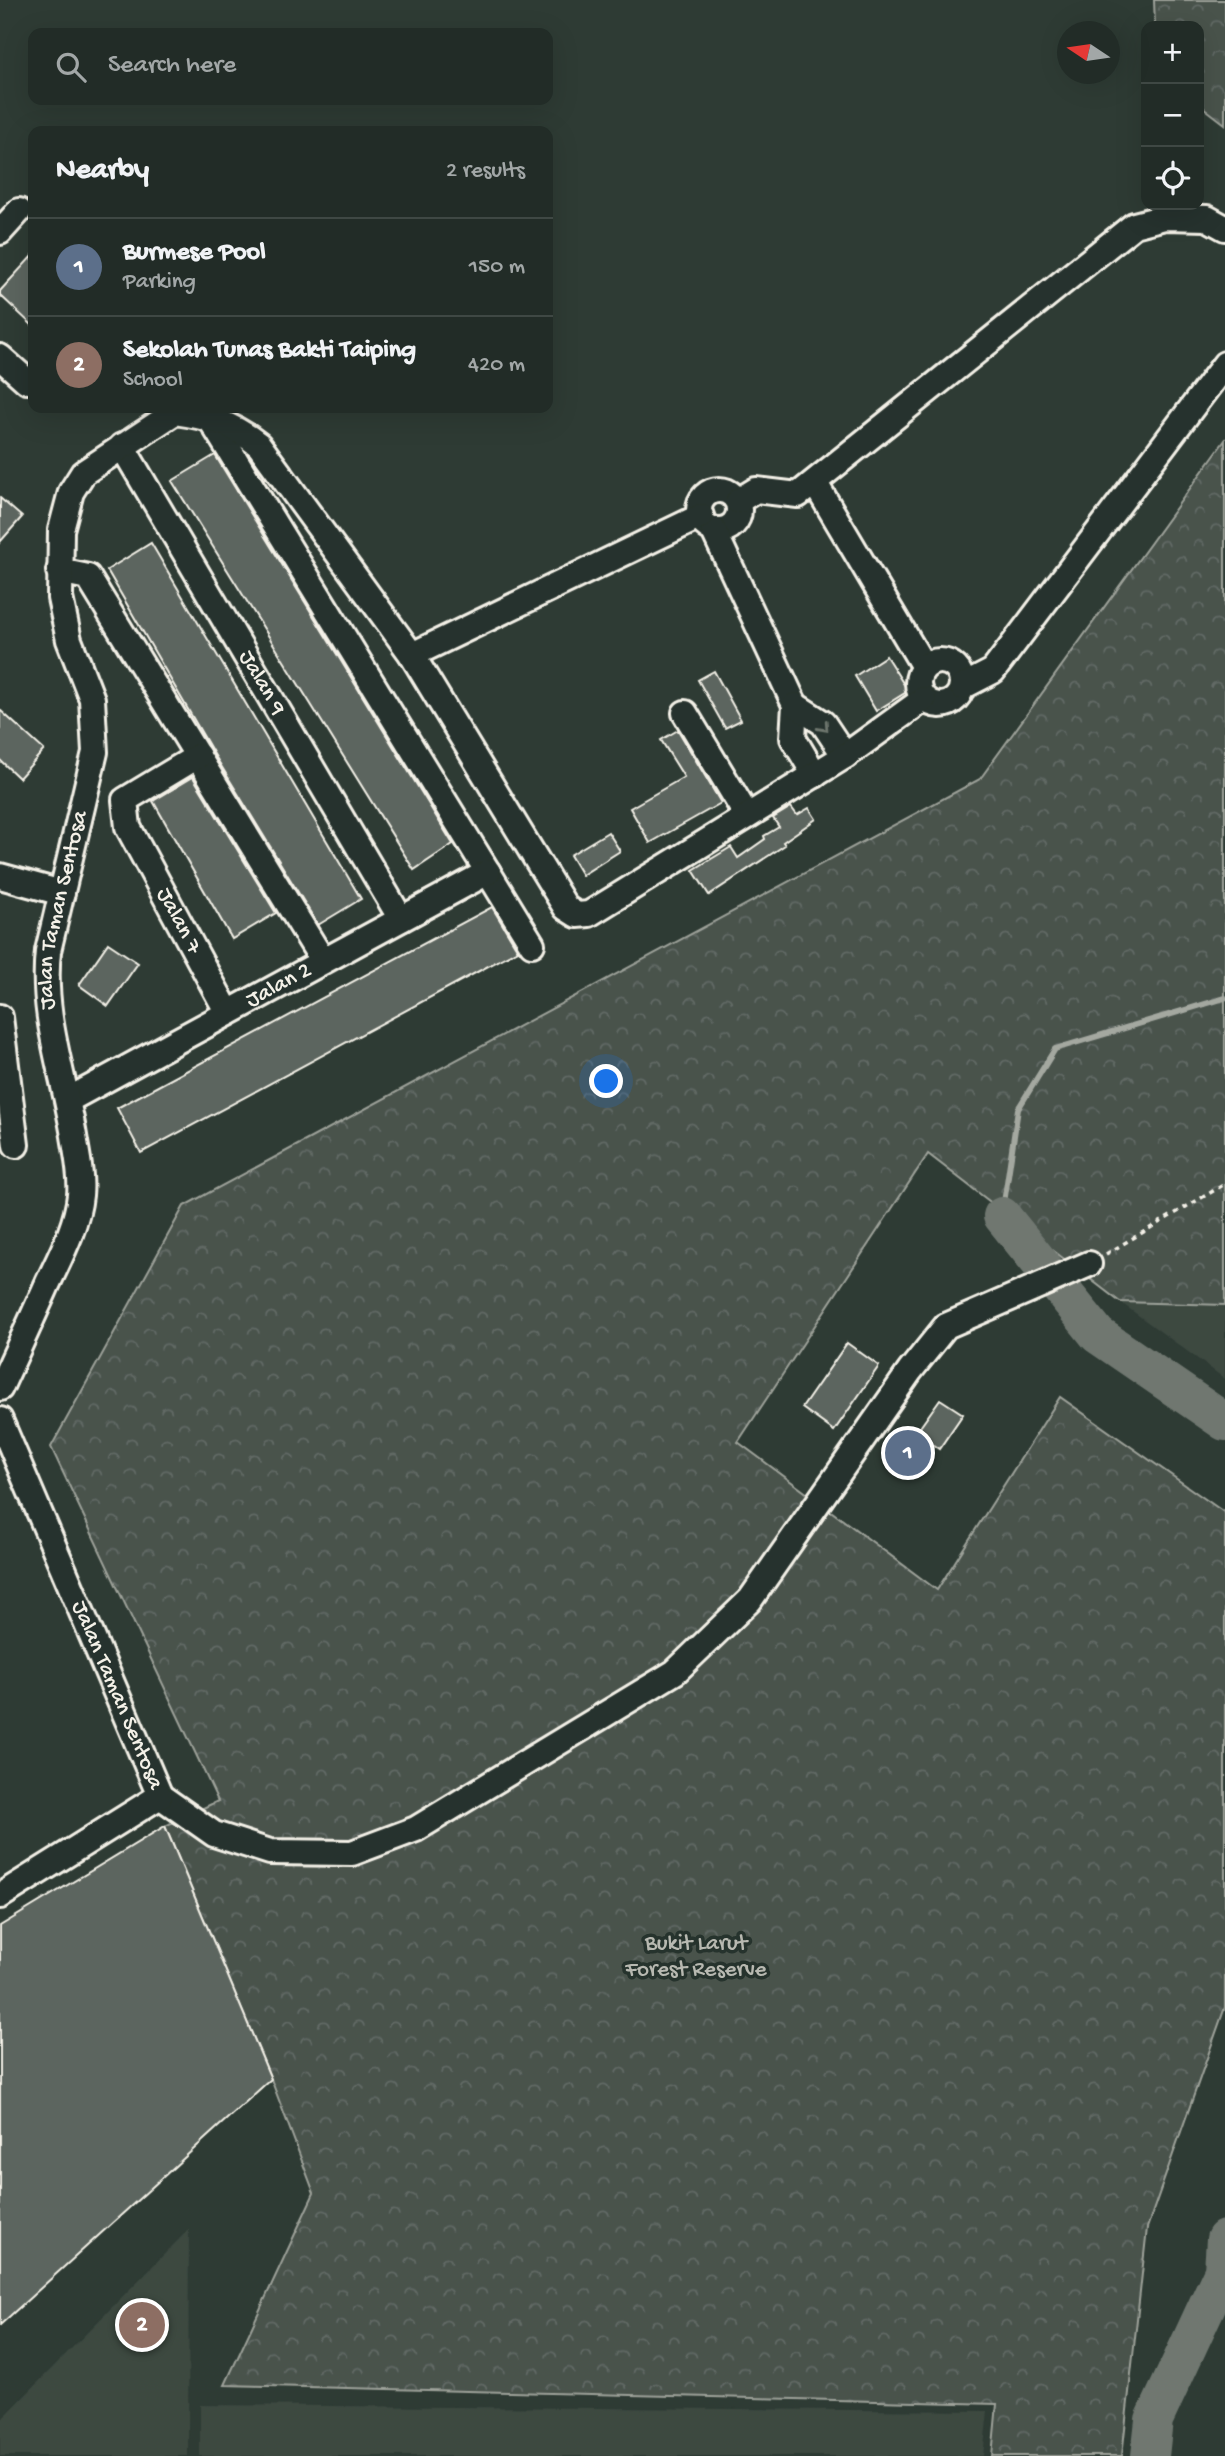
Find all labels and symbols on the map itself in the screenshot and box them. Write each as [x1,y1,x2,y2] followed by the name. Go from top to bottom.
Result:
[1057,21,1120,84] north arrow
[232,646,292,721] street label: Jalan 9
[815,718,828,731] one-way arrow
[33,807,94,1011] street label: Jalan Taman Sentosa
[150,883,208,960] street label: Jalan 7
[242,957,316,1014] street label: Jalan 2
[589,1064,623,1098] your location
[885,1427,931,1479] pin: 1
[65,1597,170,1795] street label: Jalan Taman Sentosa
[624,1931,768,1984] park label: Bukit Larut Forest Reserve
[119,2299,165,2351] pin: 2

